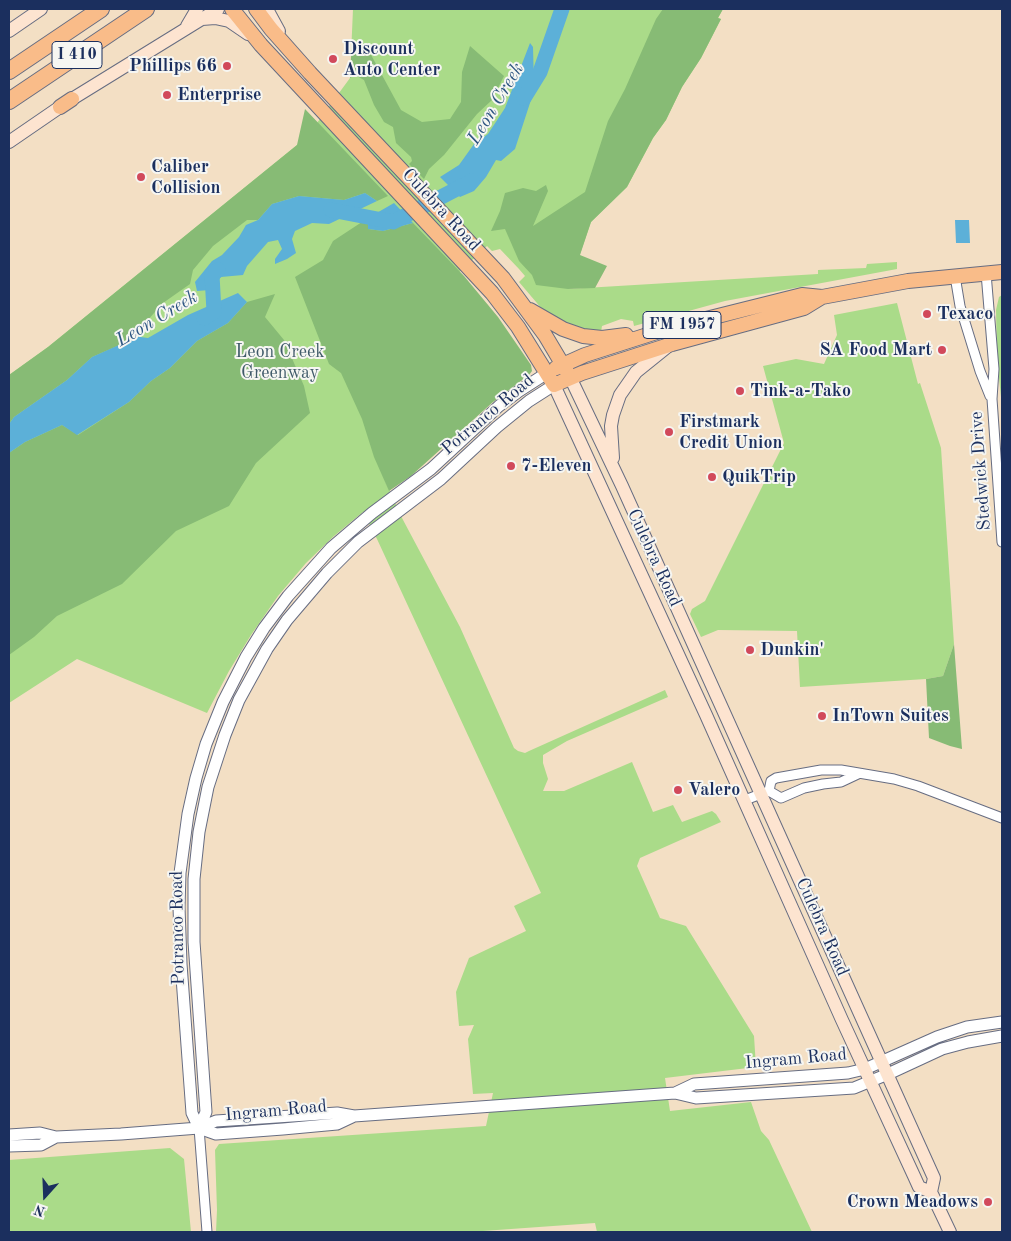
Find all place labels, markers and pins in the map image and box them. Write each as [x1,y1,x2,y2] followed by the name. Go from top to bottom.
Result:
[343,38,440,80] place label: Discount Auto Center
[327,53,339,65] marker: Discount Auto Center
[129,55,217,77] place label: Phillips 66
[221,60,233,72] marker: Phillips 66
[177,84,261,106] place label: Enterprise
[161,89,173,101] marker: Enterprise
[151,156,221,198] place label: Caliber Collision
[135,171,147,183] marker: Caliber Collision
[937,303,993,325] place label: Texaco
[921,308,933,320] marker: Texaco
[820,339,932,361] place label: SA Food Mart
[936,344,948,356] marker: SA Food Mart
[750,380,851,402] place label: Tink-a-Tako
[734,385,746,397] marker: Tink-a-Tako
[679,411,782,454] place label: Firstmark Credit Union
[663,426,675,438] marker: Firstmark Credit Union
[521,455,592,477] place label: 7-Eleven
[505,460,517,472] marker: 7-Eleven
[722,466,796,488] place label: QuikTrip
[706,471,718,483] marker: QuikTrip
[760,639,824,661] place label: Dunkin'
[744,644,756,656] marker: Dunkin'
[832,705,949,727] place label: InTown Suites
[816,710,828,722] marker: InTown Suites
[688,779,740,801] place label: Valero
[672,784,684,796] marker: Valero
[847,1191,978,1213] place label: Crown Meadows
[982,1196,994,1208] marker: Crown Meadows

